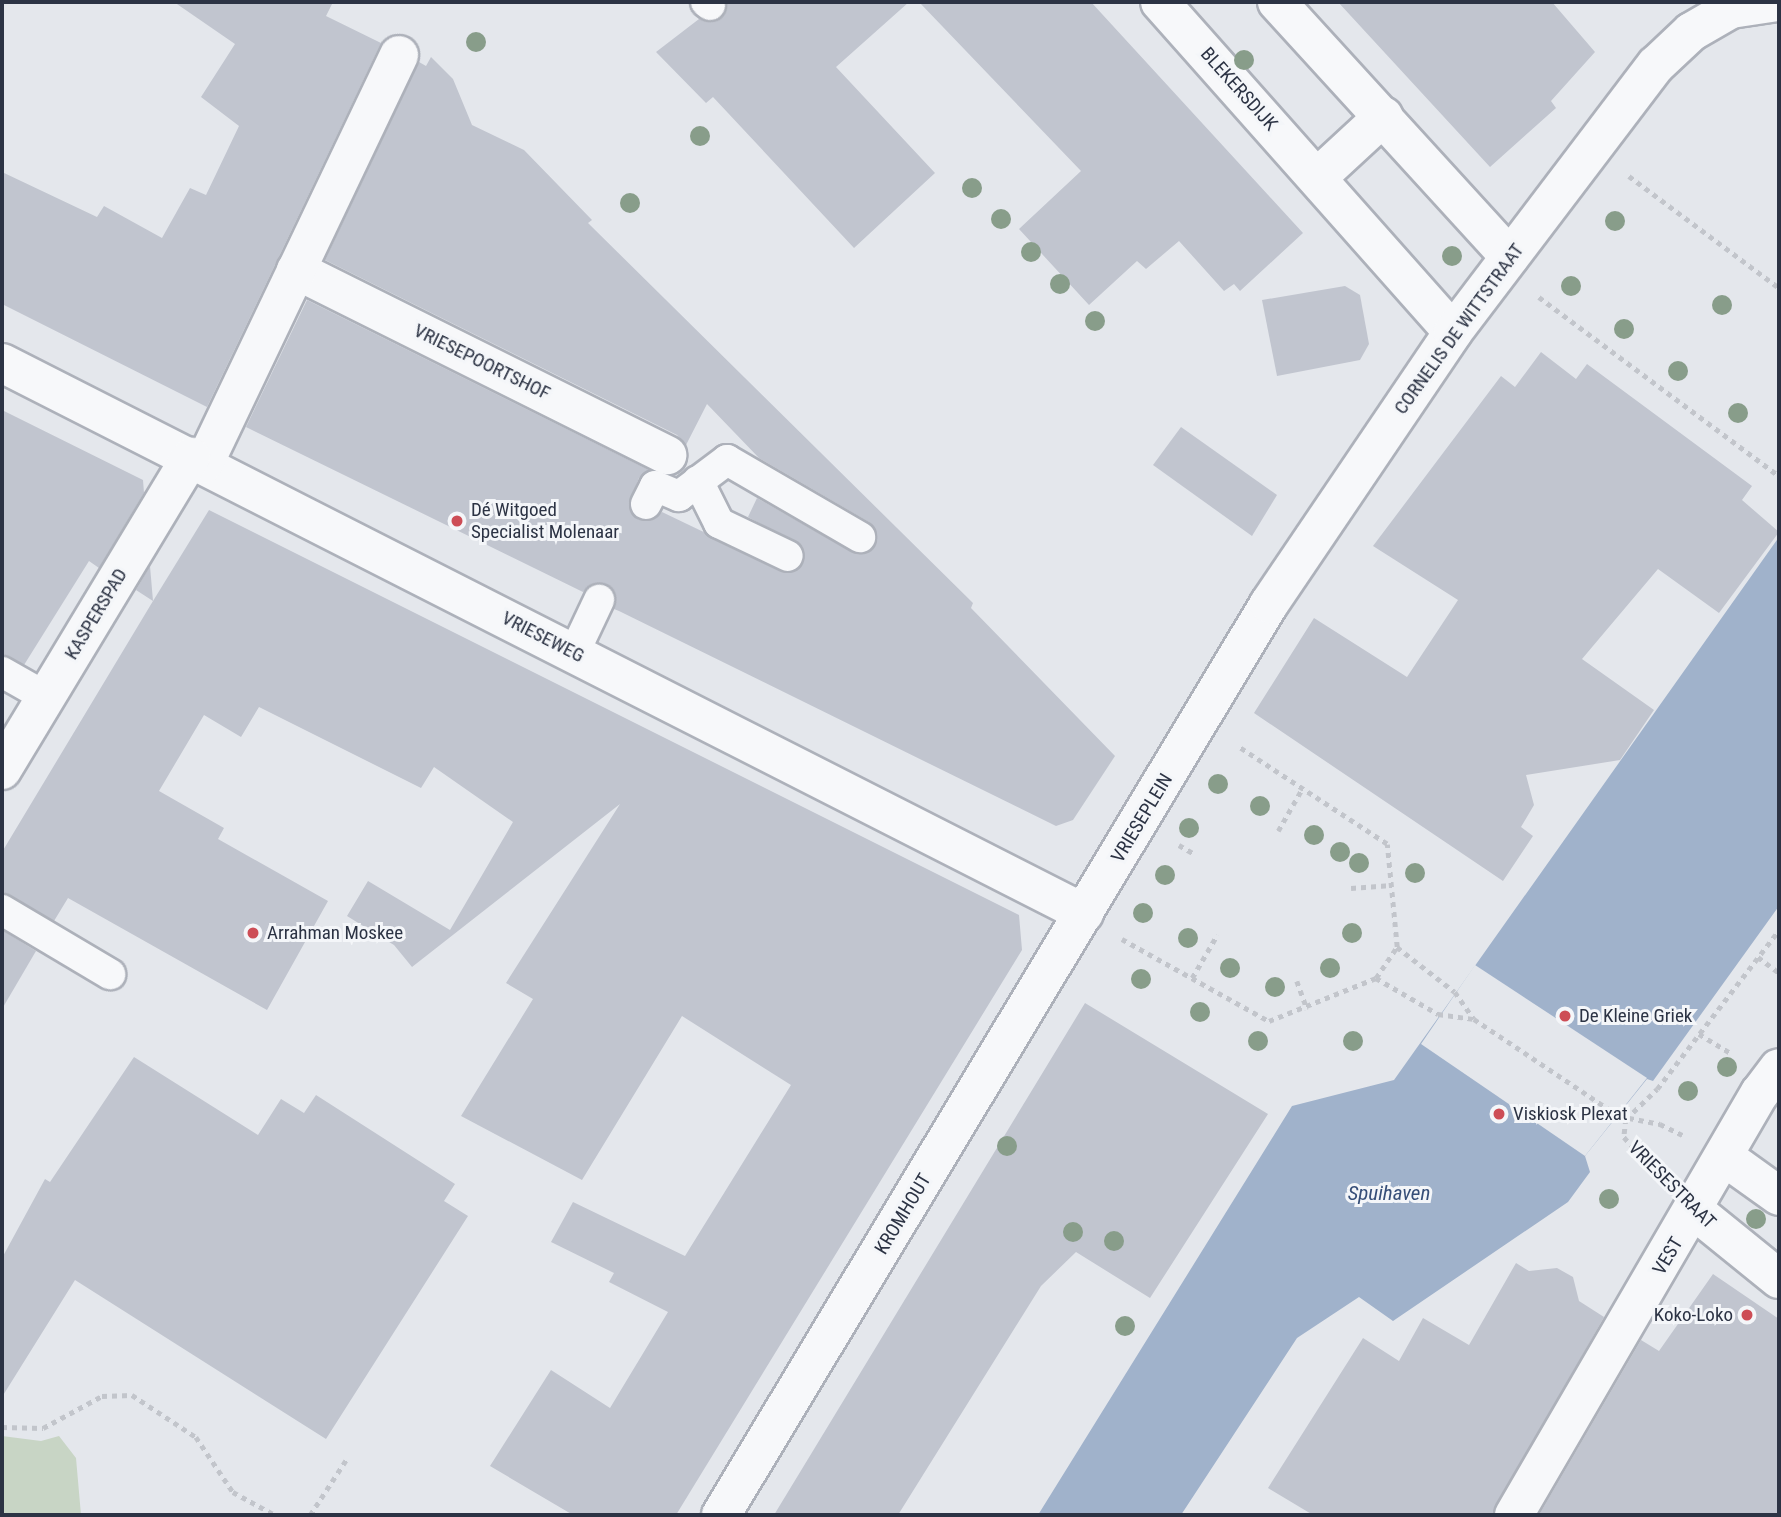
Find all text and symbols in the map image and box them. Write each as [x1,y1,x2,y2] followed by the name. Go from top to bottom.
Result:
[1196,43,1282,135] street label: BLEKERSDIJK
[1389,239,1529,419] street label: CORNELIS DE WITTSTRAAT
[410,319,554,405] street label: VRIESEPOORTSHOF
[471,499,619,543] place label: Dé Witgoed Specialist Molenaar
[449,513,465,529] marker: Dé Witgoed Specialist Molenaar
[60,564,132,664] street label: KASPERSPAD
[498,607,588,667] street label: VRIESEWEG
[1107,769,1177,867] street label: VRIESEPLEIN
[267,922,403,944] place label: Arrahman Moskee
[245,925,261,941] marker: Arrahman Moskee
[1579,1005,1692,1027] place label: De Kleine Griek
[1557,1008,1573,1024] marker: De Kleine Griek
[1513,1103,1628,1125] place label: Viskiosk Plexat
[1491,1106,1507,1122] marker: Viskiosk Plexat
[1623,1136,1721,1234] street label: VRIESESTRAAT
[870,1170,936,1258] street label: KROMHOUT
[1348,1180,1430,1206] water label: Spuihaven
[1648,1233,1688,1279] street label: VEST
[1654,1304,1733,1326] place label: Koko-Loko
[1739,1307,1755,1323] marker: Koko-Loko

